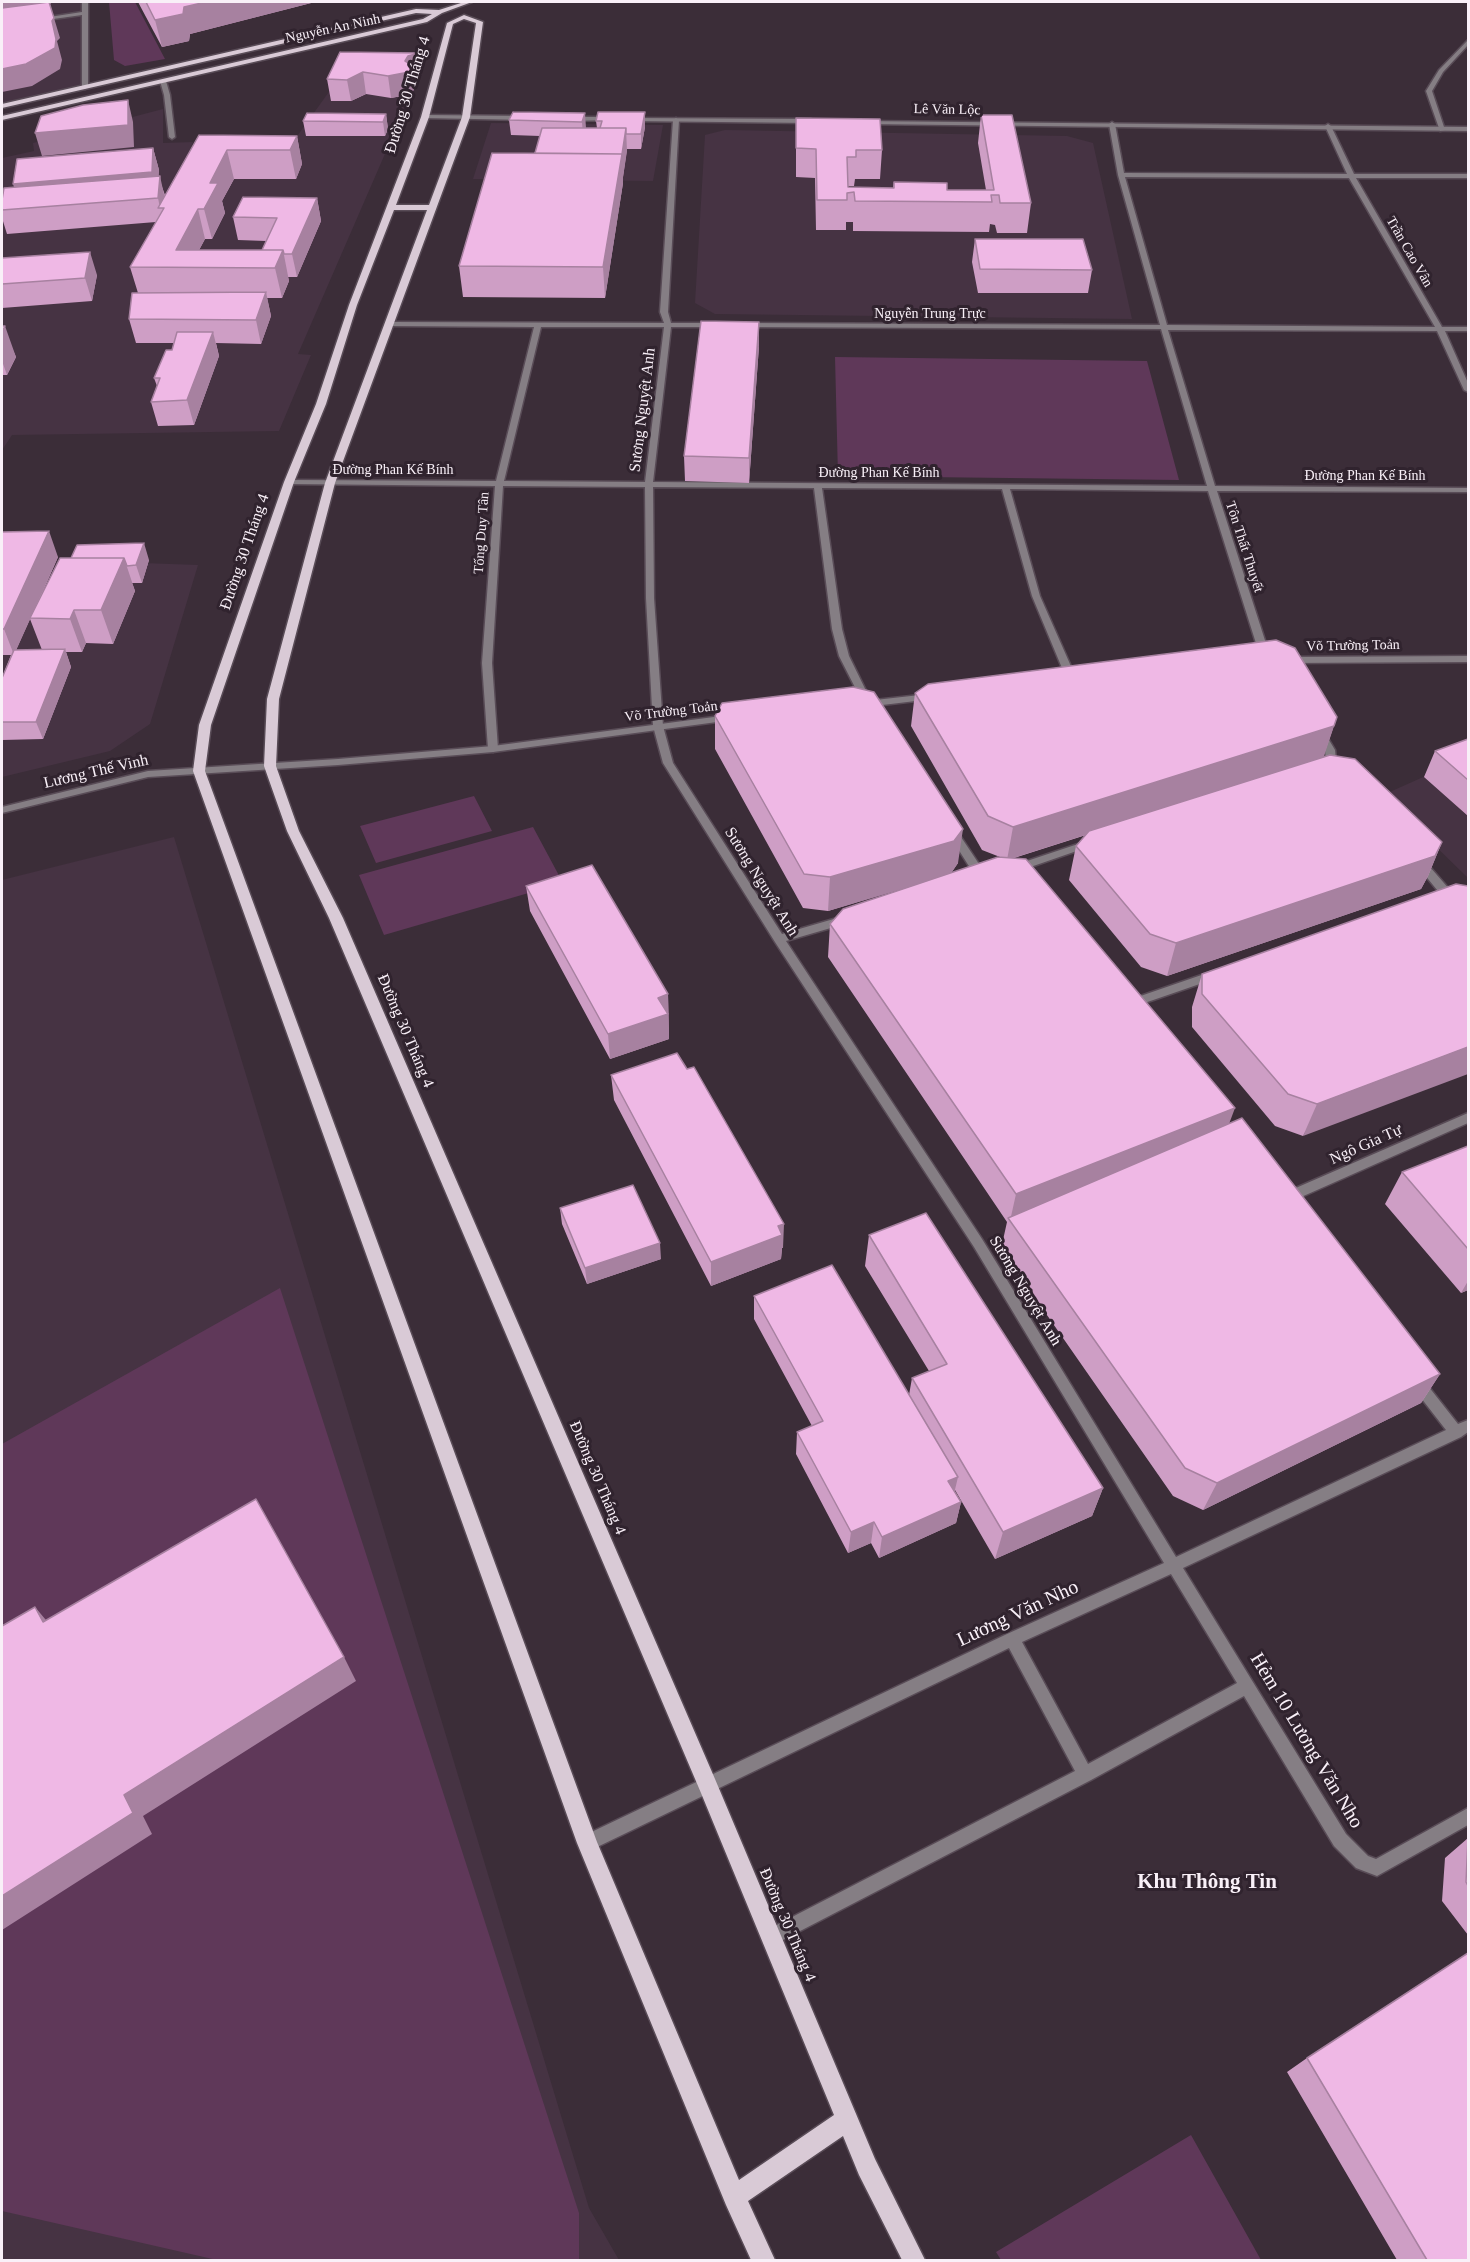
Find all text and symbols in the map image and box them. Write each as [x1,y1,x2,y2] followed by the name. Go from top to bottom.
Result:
[284,11,382,47] street label: Nguyễn An Ninh
[381,34,435,156] street label: Đường 30 Tháng 4
[913,101,981,119] street label: Lê Văn Lộc
[1382,214,1436,290] street label: Trần Cao Vân
[874,306,986,322] street label: Nguyễn Trung Trực
[626,347,660,473] street label: Sương Nguyệt Anh
[332,462,454,478] street label: Đường Phan Kế Bính
[818,465,940,481] street label: Đường Phan Kế Bính
[1304,468,1426,484] street label: Đường Phan Kế Bính
[216,491,274,613] street label: Đường 30 Tháng 4
[471,491,493,575] street label: Tống Duy Tân
[1221,499,1267,595] street label: Tôn Thất Thuyết
[1306,637,1400,655] street label: Võ Trường Toản
[624,698,718,726] street label: Võ Trường Toản
[42,751,150,793] street label: Lương Thế Vinh
[720,824,802,940] street label: Sương Nguyệt Anh
[372,971,438,1091] street label: Đường 30 Tháng 4
[1327,1121,1405,1169] street label: Ngô Gia Tự
[985,1233,1065,1349] street label: Sương Nguyệt Anh
[564,1418,630,1538] street label: Đường 30 Tháng 4
[953,1575,1083,1653] street label: Lương Văn Nho
[1244,1649,1368,1833] street label: Hẻm 10 Lương Văn Nho
[754,1865,820,1985] street label: Đường 30 Tháng 4
[1137,1870,1277,1896] district label: Khu Thông Tin

